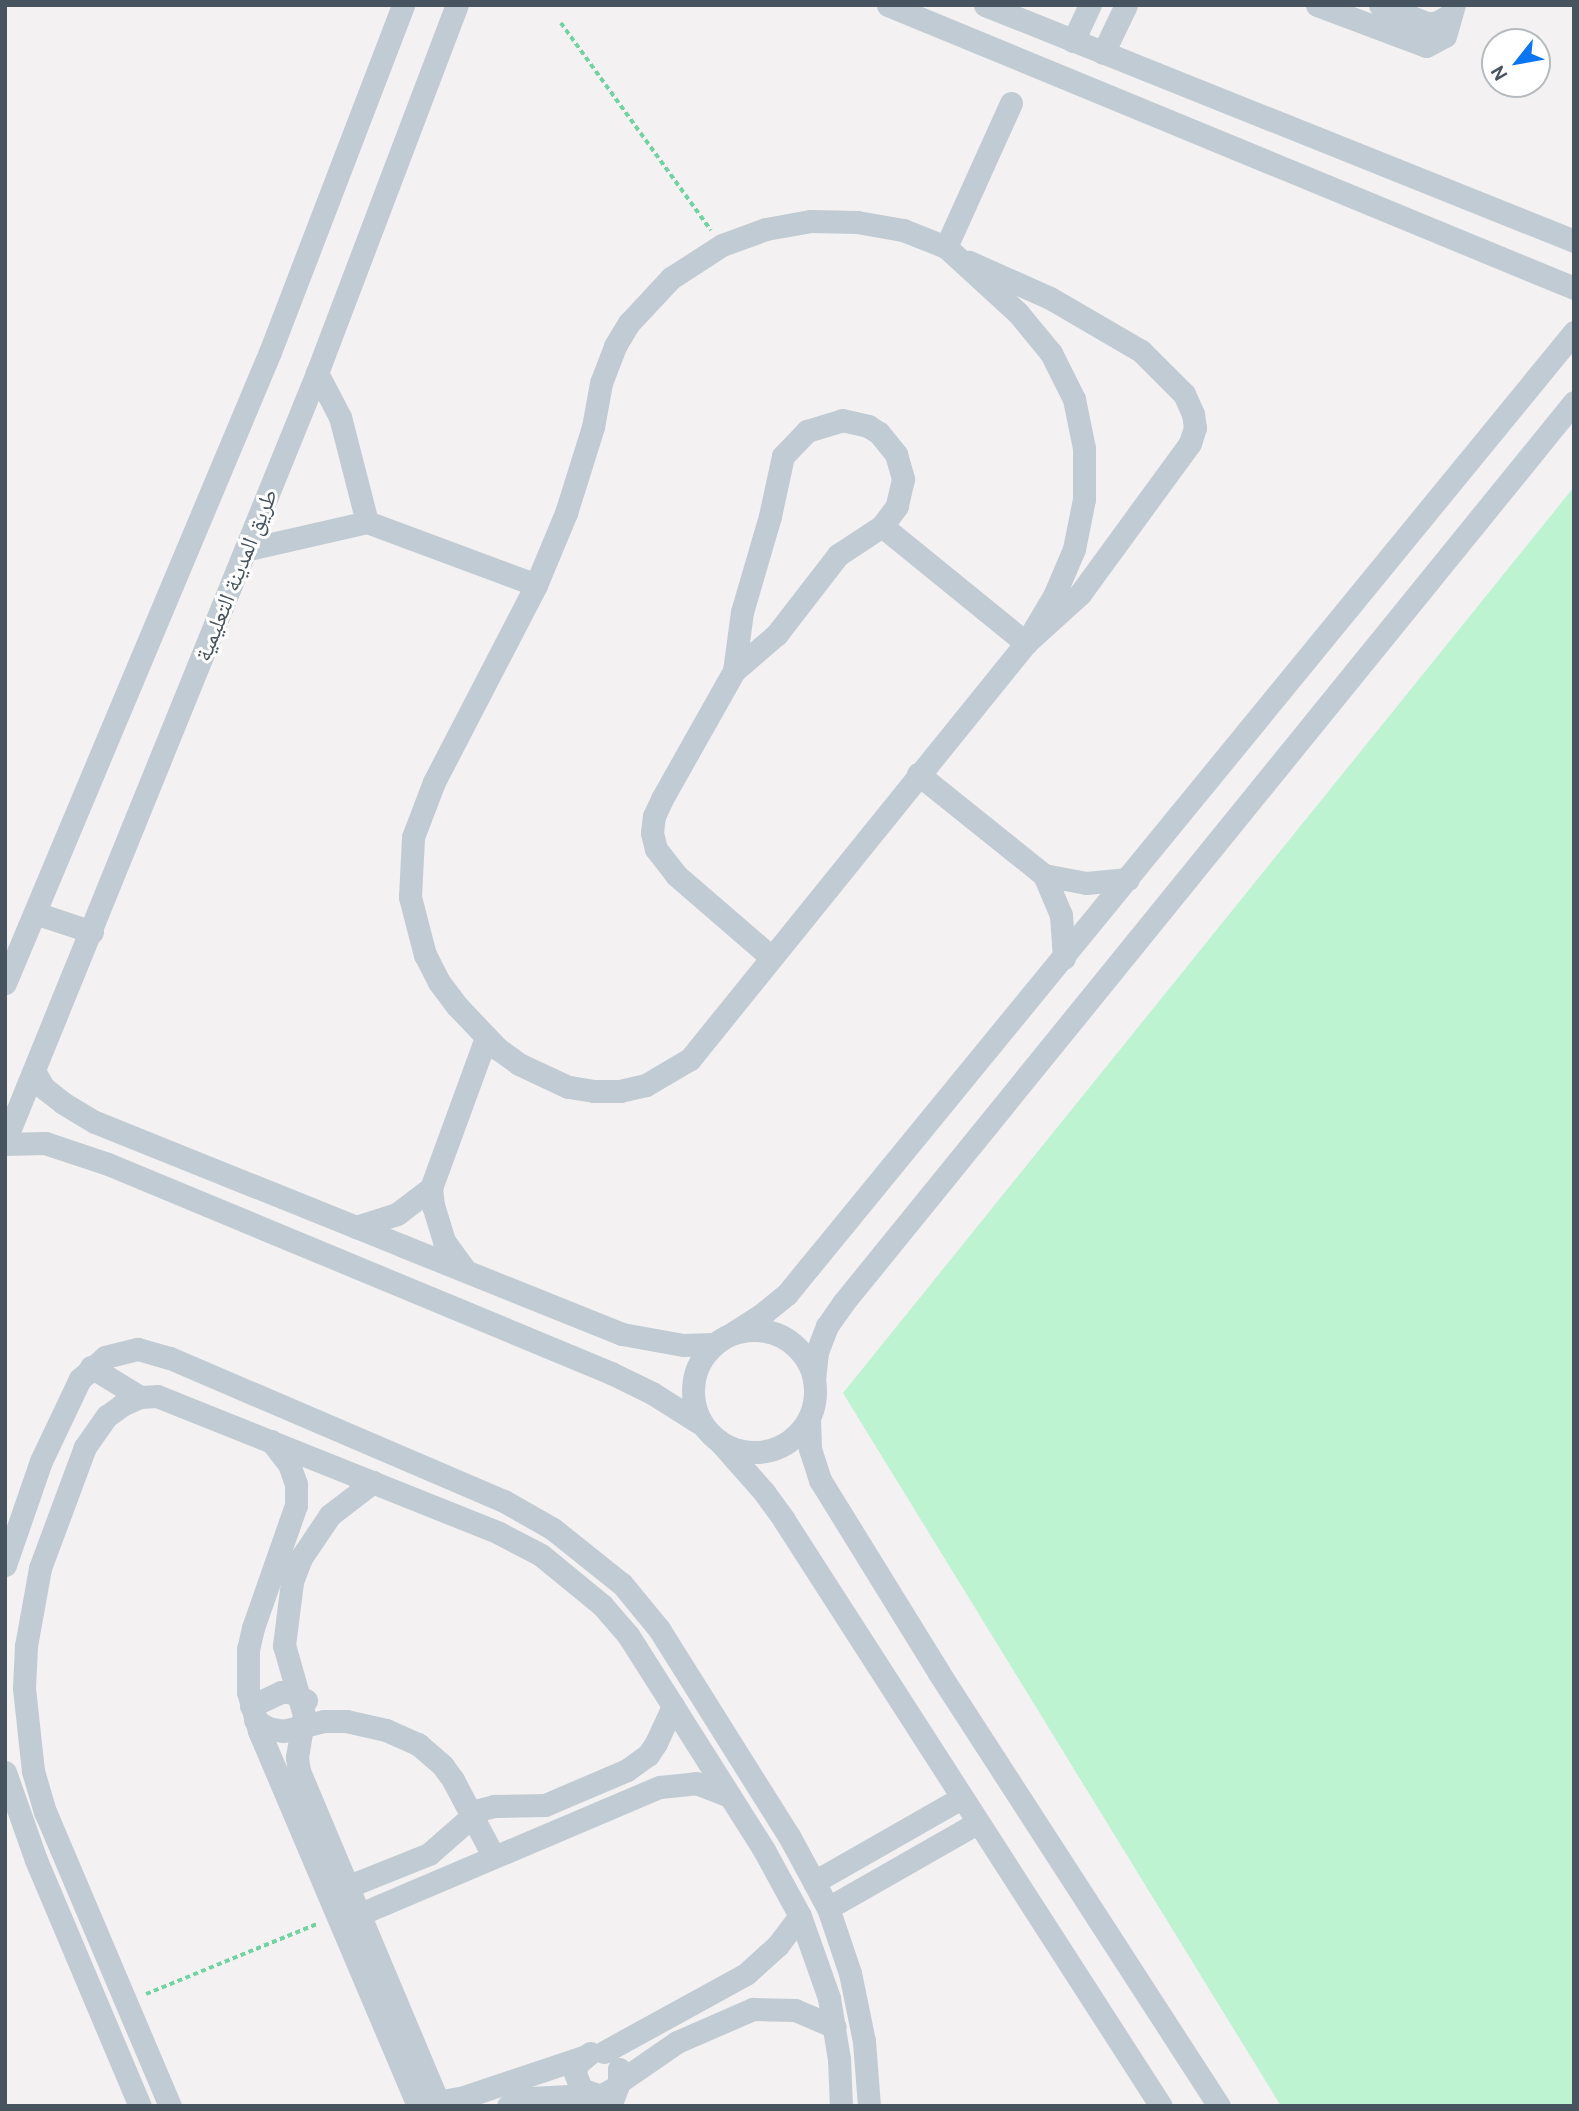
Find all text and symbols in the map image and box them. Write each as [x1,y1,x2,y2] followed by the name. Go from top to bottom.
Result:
[1481,28,1551,98] north arrow
[1486,61,1513,85] text: N
[189,485,283,665] street label: طريق المدينة التعليمية

